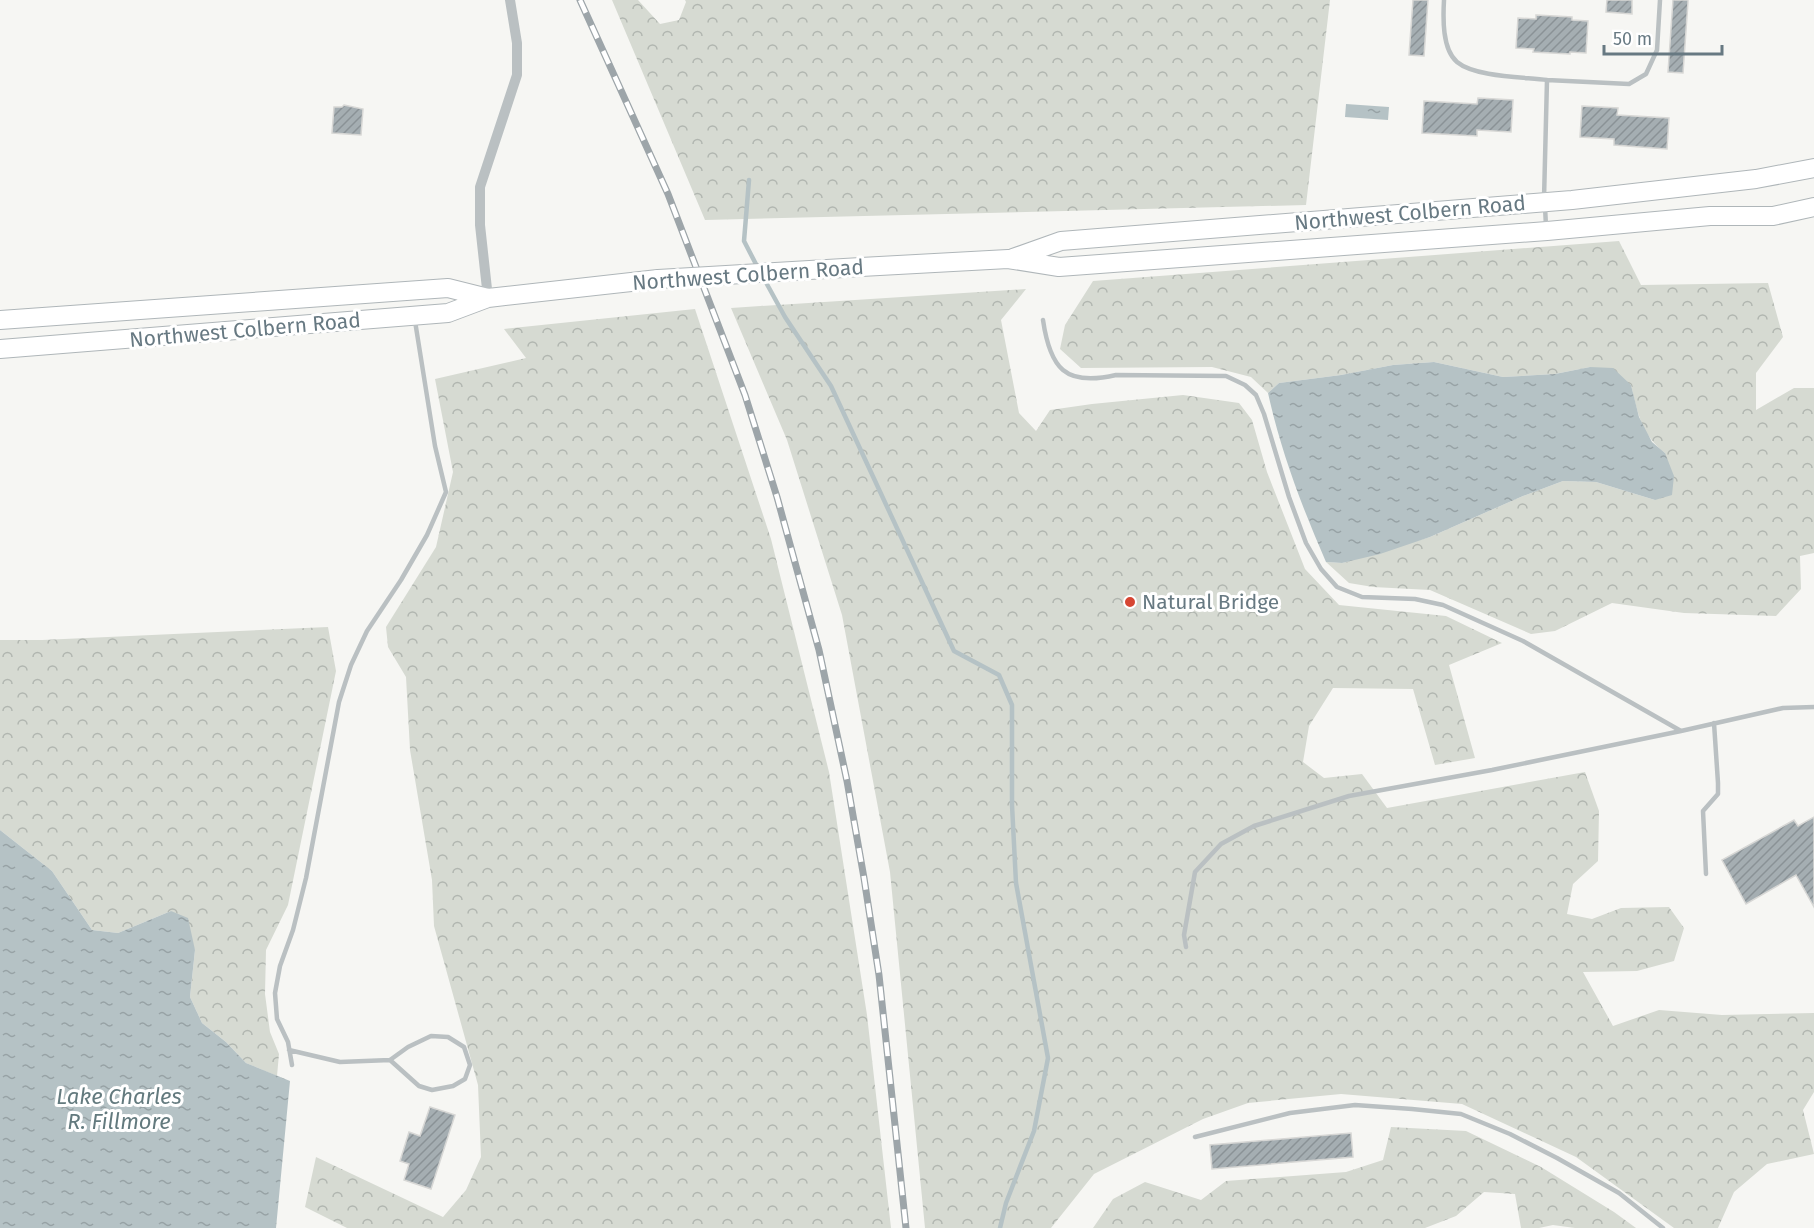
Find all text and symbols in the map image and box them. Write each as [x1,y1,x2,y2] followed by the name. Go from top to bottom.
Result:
[1604,18,1722,56] scale bar
[1613,28,1652,50] text: 50 m
[1293,190,1527,236] street label: Northwest Colbern Road
[631,254,865,296] street label: Northwest Colbern Road
[128,307,362,353] street label: Northwest Colbern Road
[1142,589,1279,615] place label: Natural Bridge
[1123,595,1137,609] marker: Natural Bridge
[56,1083,182,1135] water label: Lake Charles R. Fillmore

